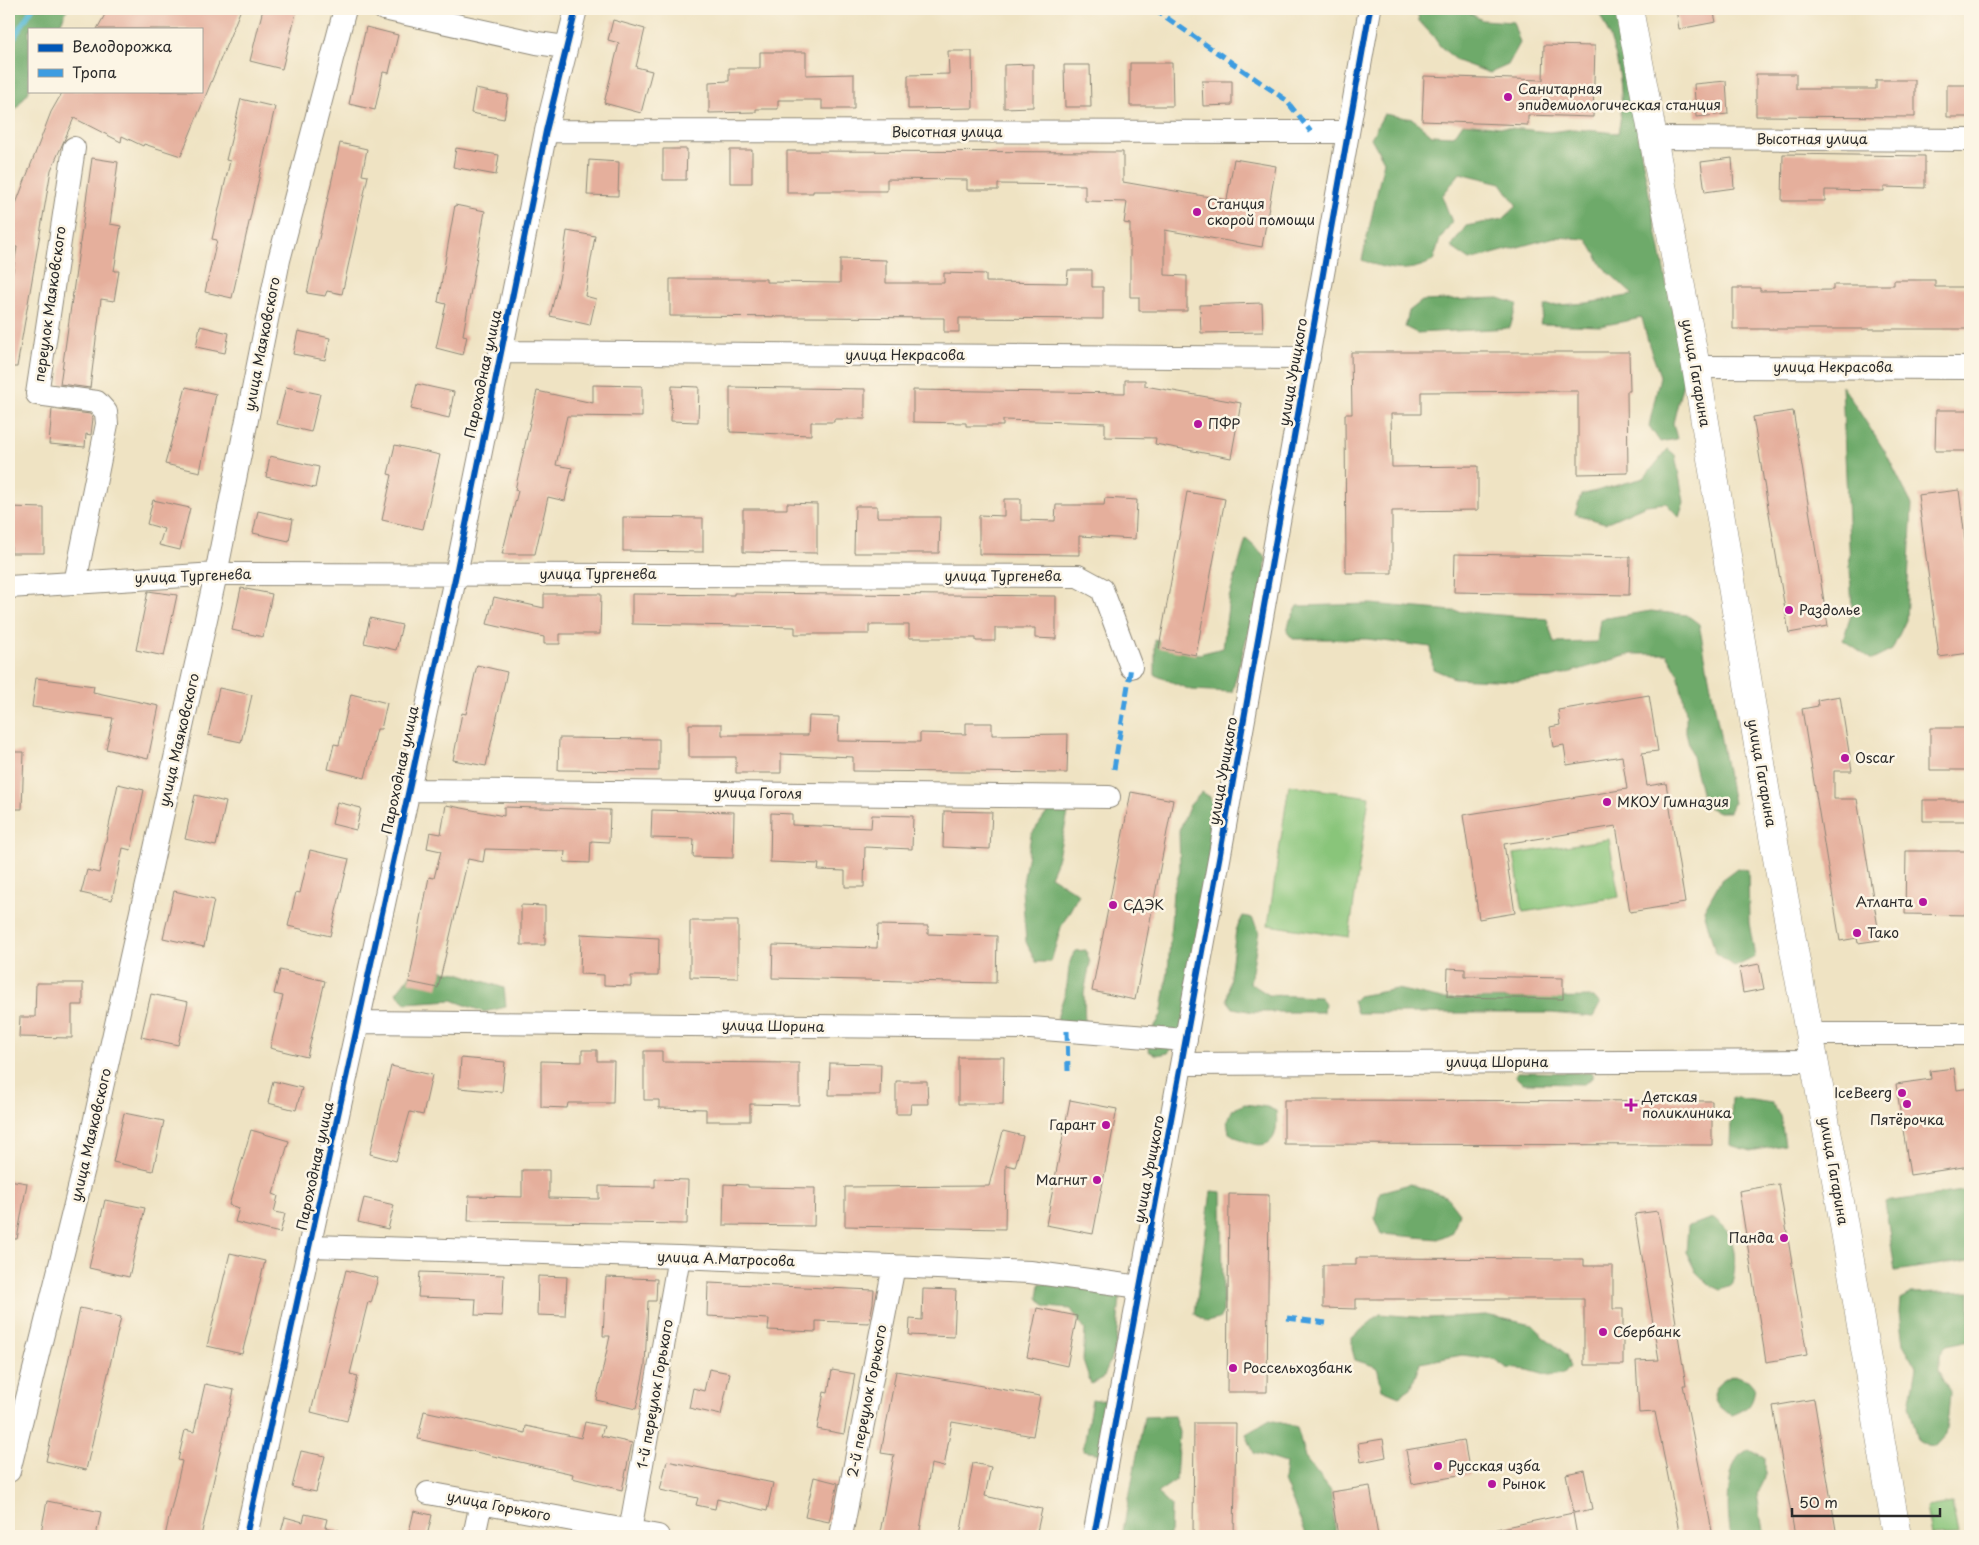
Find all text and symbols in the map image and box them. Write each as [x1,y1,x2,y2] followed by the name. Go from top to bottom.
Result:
[28,28,202,92] legend
[72,34,173,57] text: Велодорожка
[72,60,117,83] text: Тропа
[1518,78,1721,115] place label: Санитарная эпидемиологическая станция
[1502,91,1514,103] marker: Санитарная эпидемиологическая станция
[891,121,1003,142] street label: Высотная улица
[1756,128,1868,149] street label: Высотная улица
[1207,193,1315,230] place label: Станция скорой помощи
[1191,206,1203,218] marker: Станция скорой помощи
[28,225,71,383] street label: переулок Маяковского
[238,275,285,413] street label: улица Маяковского
[459,308,506,440] street label: Пароходная улица
[1273,316,1312,428] street label: улица Урицкого
[1677,317,1716,429] street label: улица Гагарина
[845,344,965,365] street label: улица Некрасова
[1773,356,1893,377] street label: улица Некрасова
[1208,413,1240,434] place label: ПФР
[1192,418,1204,430] marker: ПФР
[134,563,252,588] street label: улица Тургенева
[540,563,657,584] street label: улица Тургенева
[945,565,1062,586] street label: улица Тургенева
[1799,599,1860,620] place label: Раздолье
[1783,604,1795,616] marker: Раздолье
[153,671,204,809] street label: улица Маяковского
[376,704,423,836] street label: Пароходная улица
[1203,715,1242,827] street label: улица Урицкого
[1743,717,1782,829] street label: улица Гагарина
[1855,747,1895,768] place label: Oscar
[1839,752,1851,764] marker: Oscar
[714,781,802,804] street label: улица Гоголя
[1617,791,1729,812] place label: МКОУ Гимназия
[1601,796,1613,808] marker: МКОУ Гимназия
[1856,891,1913,912] place label: Атланта
[1123,894,1164,915] place label: СДЭК
[1917,896,1929,908] marker: Атланта
[1107,899,1119,911] marker: СДЭК
[1867,922,1899,943] place label: Тако
[1851,927,1863,939] marker: Тако
[722,1014,825,1037] street label: улица Шорина
[1446,1051,1548,1072] street label: улица Шорина
[65,1066,116,1204] street label: улица Маяковского
[1834,1082,1892,1103] place label: IceBeerg
[1641,1086,1732,1123] place label: Детская поликлиника
[1896,1087,1908,1099] marker: IceBeerg
[1624,1098,1638,1112] marker: Детская поликлиника
[1901,1098,1913,1110] marker: Пятёрочка
[291,1100,338,1232] street label: Пароходная улица
[1870,1109,1944,1130] place label: Пятёрочка
[1128,1113,1169,1225] street label: улица Урицкого
[1049,1114,1096,1135] place label: Гарант
[1815,1115,1854,1227] street label: улица Гагарина
[1100,1119,1112,1131] marker: Гарант
[1036,1169,1088,1190] place label: Магнит
[1091,1174,1103,1186] marker: Магнит
[1729,1227,1774,1248] place label: Панда
[1778,1232,1790,1244] marker: Панда
[657,1246,796,1271] street label: улица А.Матросова
[631,1317,678,1470] street label: 1-й переулок Горького
[1613,1321,1681,1342] place label: Сбербанк
[841,1323,892,1479] street label: 2-й переулок Горького
[1597,1326,1609,1338] marker: Сбербанк
[1243,1357,1353,1378] place label: Россельхозбанк
[1227,1362,1239,1374] marker: Россельхозбанк
[1448,1455,1540,1476] place label: Русская изба
[1432,1460,1444,1472] marker: Русская изба
[1502,1473,1546,1494] place label: Рынок
[1486,1478,1498,1490] marker: Рынок
[445,1485,553,1526] street label: улица Горького
[1792,1485,1939,1517] scale bar
[1799,1490,1838,1513] text: 50 m

